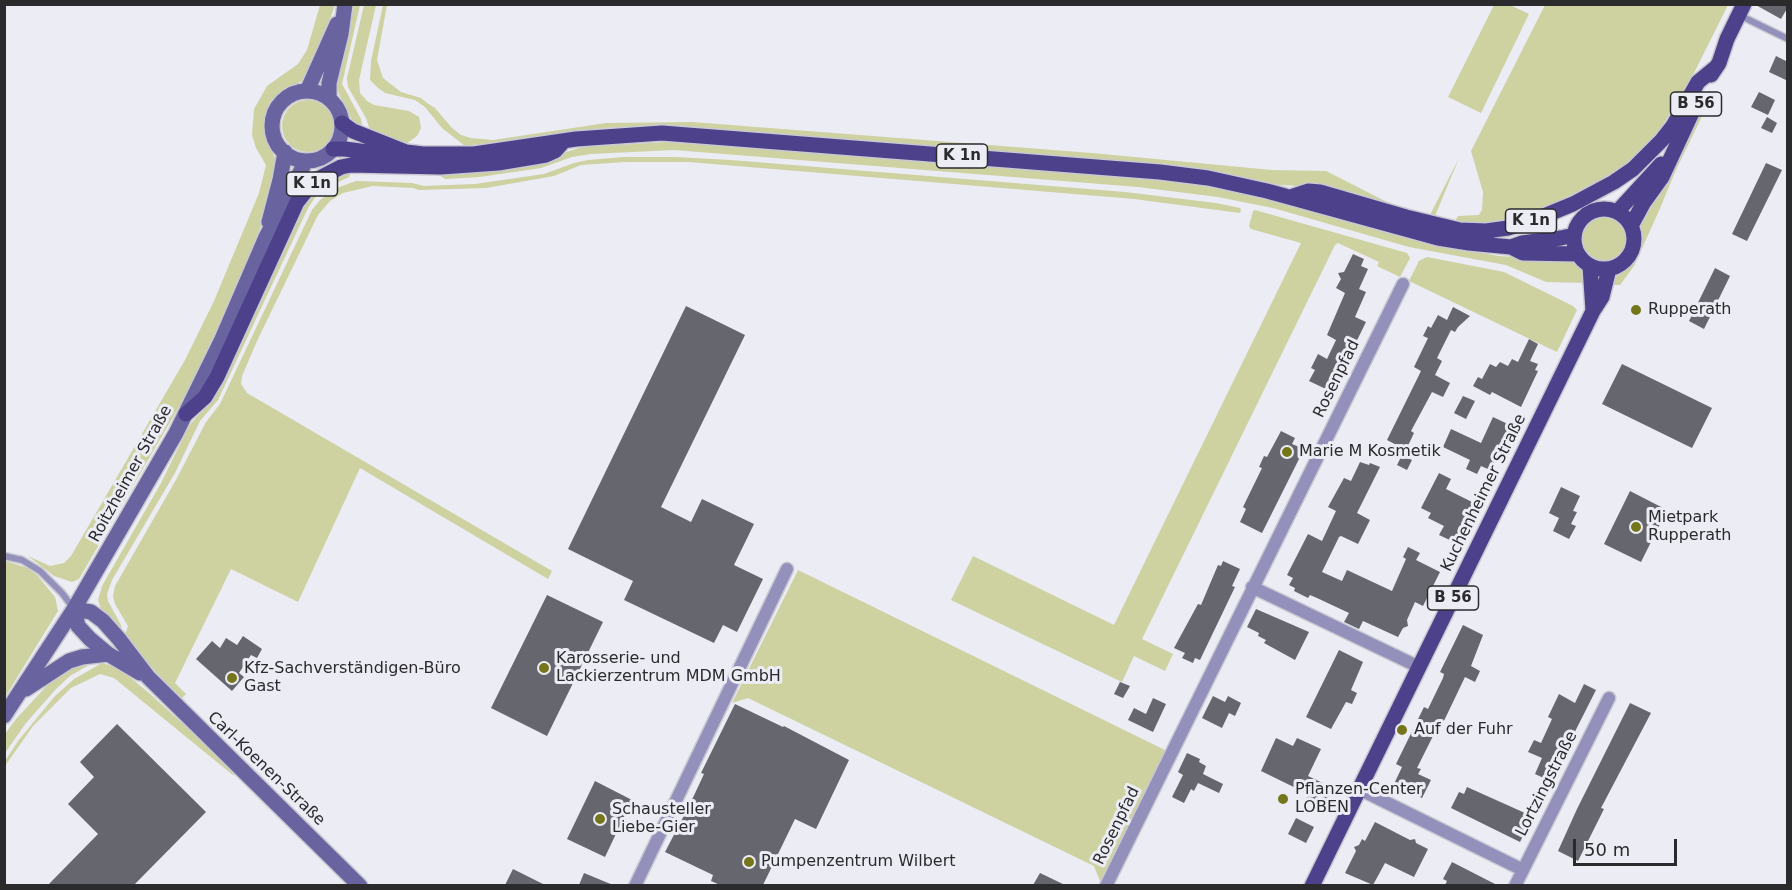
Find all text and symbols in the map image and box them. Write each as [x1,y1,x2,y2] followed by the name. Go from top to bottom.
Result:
[1670,92,1722,116] road number: B 56
[936,144,988,168] road number: K 1n
[286,172,338,196] road number: K 1n
[1506,209,1556,233] road number: K 1n
[1648,300,1731,320] place label: Rupperath
[1629,303,1643,317] marker: Rupperath
[1310,337,1364,421] street label: Rosenpfad
[85,402,177,546] street label: Roitzheimer Straße
[1437,411,1531,575] street label: Kuchenheimer Straße
[1299,442,1441,462] place label: Marie M Kosmetik
[1280,445,1294,459] marker: Marie M Kosmetik
[1648,508,1731,546] place label: Mietpark Rupperath
[1629,520,1643,534] marker: Mietpark Rupperath
[1428,586,1478,610] road number: B 56
[556,649,781,687] place label: Karosserie- und Lackierzentrum MDM GmbH
[244,659,461,697] place label: Kfz-Sachverständigen-Büro Gast
[537,661,551,675] marker: Karosserie- und Lackierzentrum MDM GmbH
[225,671,239,685] marker: Kfz-Sachverständigen-Büro Gast
[203,708,329,830] street label: Carl-Koenen-Straße
[1414,720,1513,740] place label: Auf der Fuhr
[1395,723,1409,737] marker: Auf der Fuhr
[1512,728,1582,840] street label: Lortzingstraße
[1295,780,1423,818] place label: Pflanzen-Center LOBEN
[1090,784,1144,868] street label: Rosenpfad
[1276,792,1290,806] marker: Pflanzen-Center LOBEN
[612,800,711,838] place label: Schausteller Liebe-Gier
[593,812,607,826] marker: Schausteller Liebe-Gier
[1576,827,1680,865] scale bar
[1584,839,1630,860] text: 50 m
[761,852,955,872] place label: Pumpenzentrum Wilbert
[742,855,756,869] marker: Pumpenzentrum Wilbert

